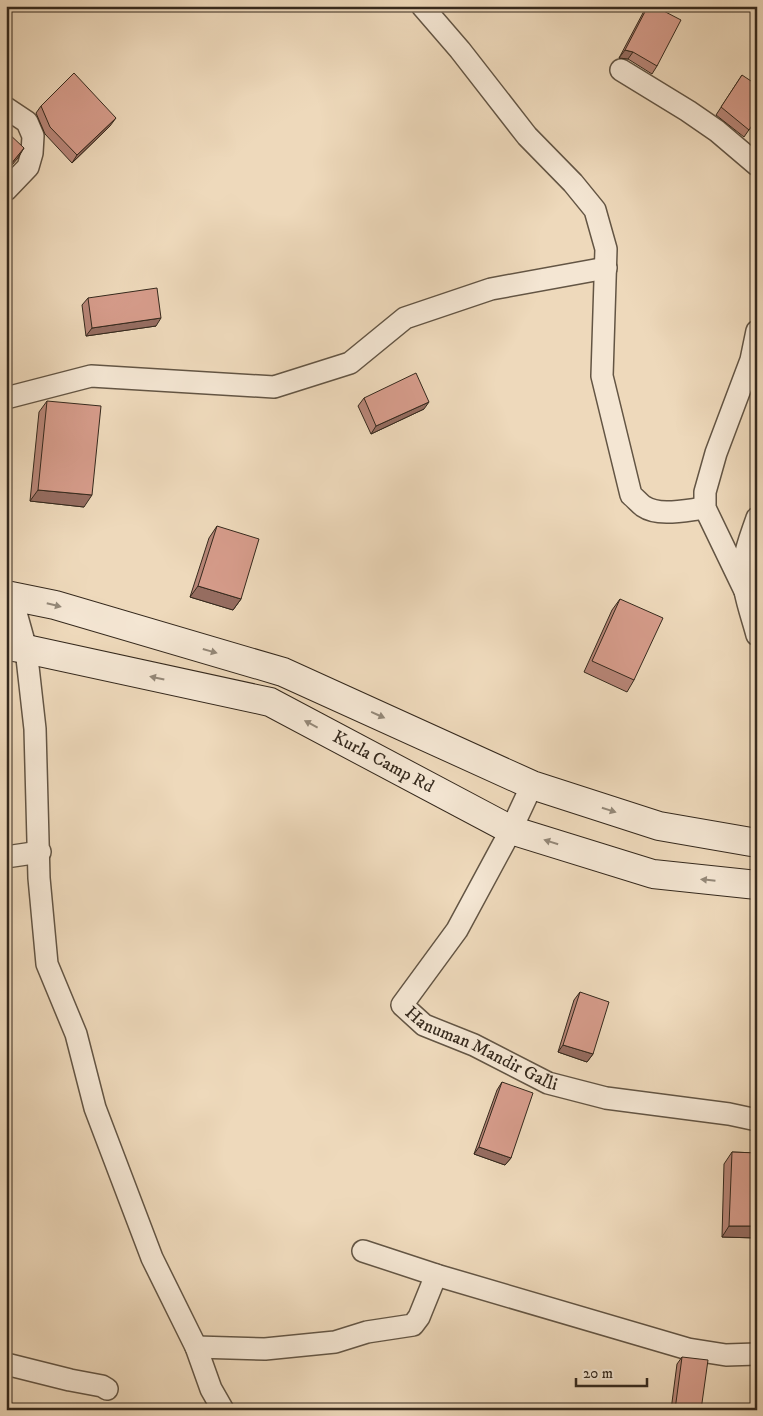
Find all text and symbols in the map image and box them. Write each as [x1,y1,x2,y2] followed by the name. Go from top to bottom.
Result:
[46,601,61,609] one-way arrow
[202,647,217,655] one-way arrow
[149,673,165,681] one-way arrow
[371,711,385,719] one-way arrow
[305,720,318,729] one-way arrow
[329,726,438,798] street label: Kurla Camp Rd
[601,806,616,814] one-way arrow
[543,838,558,846] one-way arrow
[700,876,716,884] one-way arrow
[400,1002,560,1096] street label: Hanuman Mandir Galli
[576,1356,647,1388] scale bar
[583,1364,613,1383] text: 20 m

